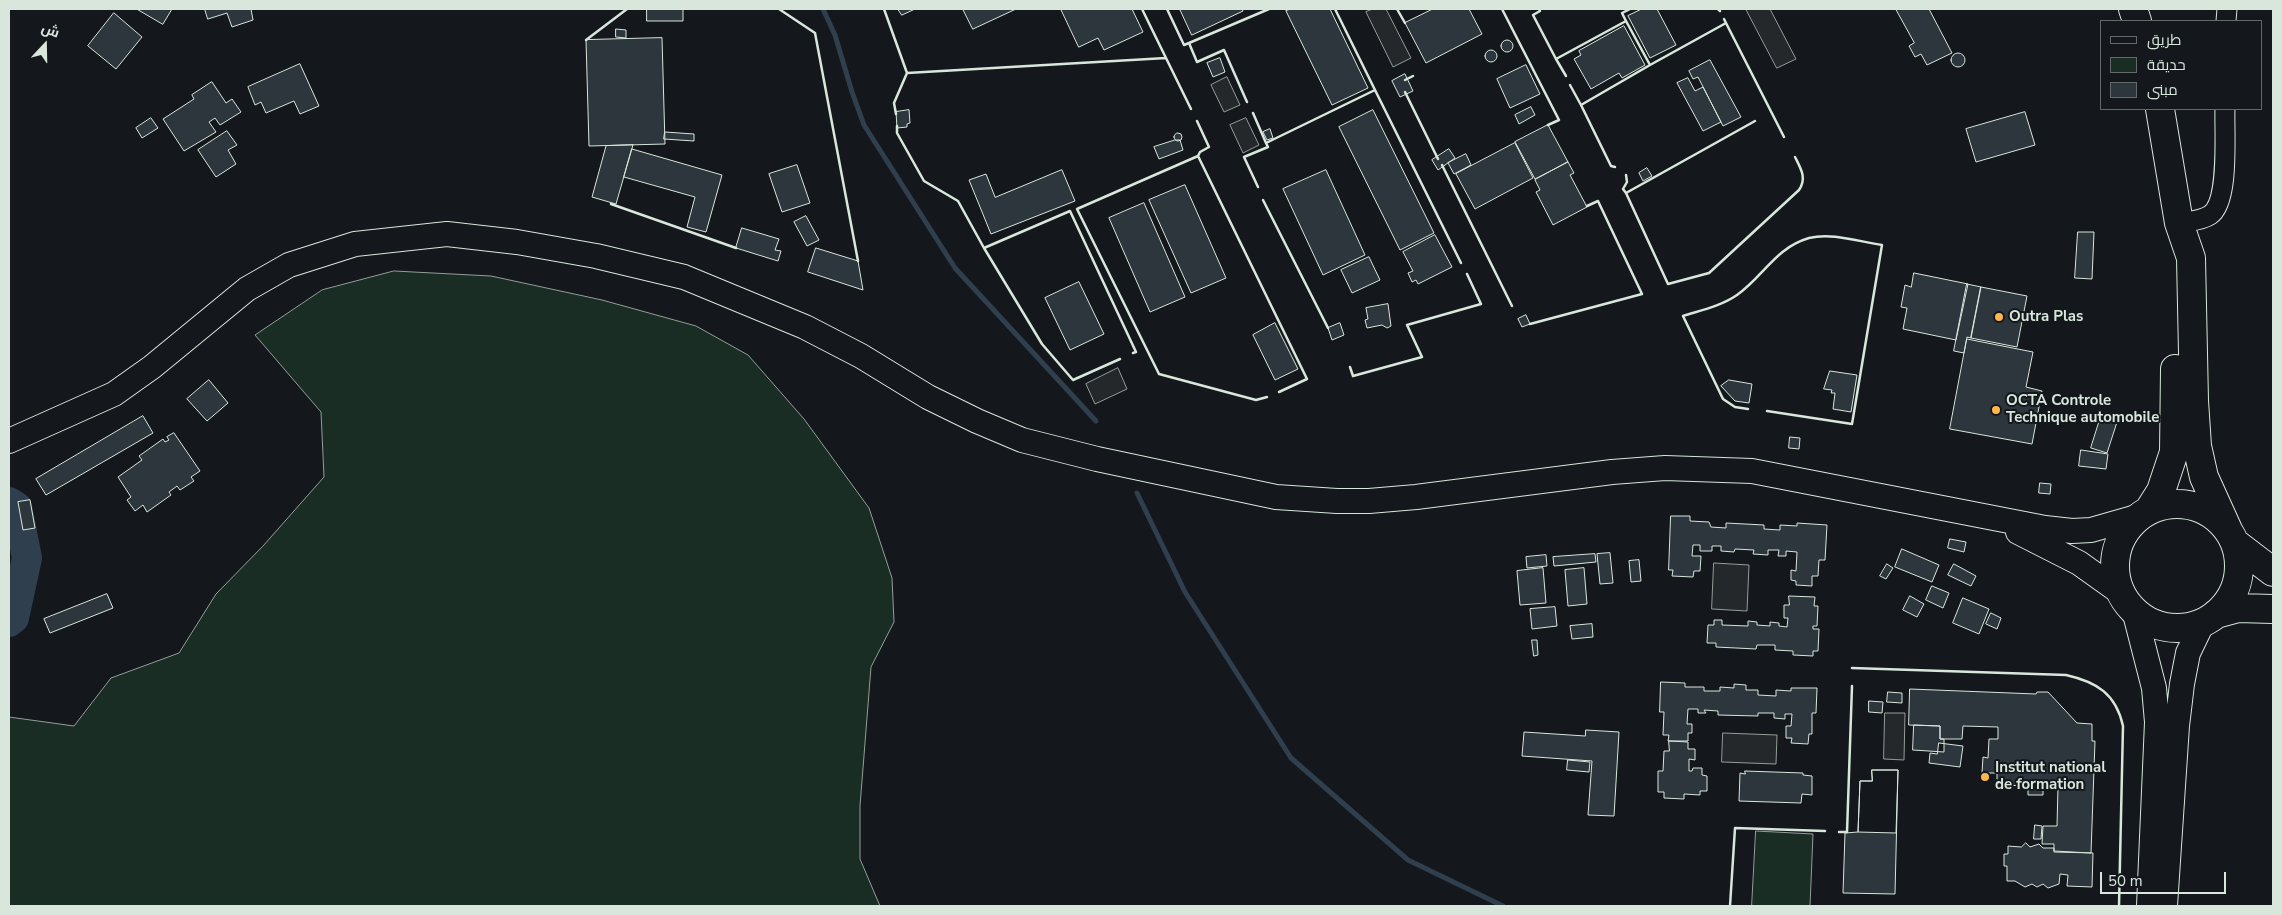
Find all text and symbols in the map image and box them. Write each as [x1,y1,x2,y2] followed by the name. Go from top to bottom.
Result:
[39,18,62,43] text: ش
[20,20,70,70] north arrow
[2100,20,2262,110] legend
[2147,30,2181,50] text: طريق
[2147,55,2186,75] text: حديقة
[2147,80,2178,100] text: مبنى
[2009,308,2083,326] place label: Outra Plas
[1993,311,2005,323] marker: Outra Plas
[2006,392,2159,427] place label: OCTA Controle Technique automobile
[1990,404,2002,416] marker: OCTA Controle Technique automobile
[1995,759,2106,794] place label: Institut national de formation
[1979,771,1991,783] marker: Institut national de formation
[2102,862,2228,894] scale bar
[2108,871,2143,891] text: 50 m

